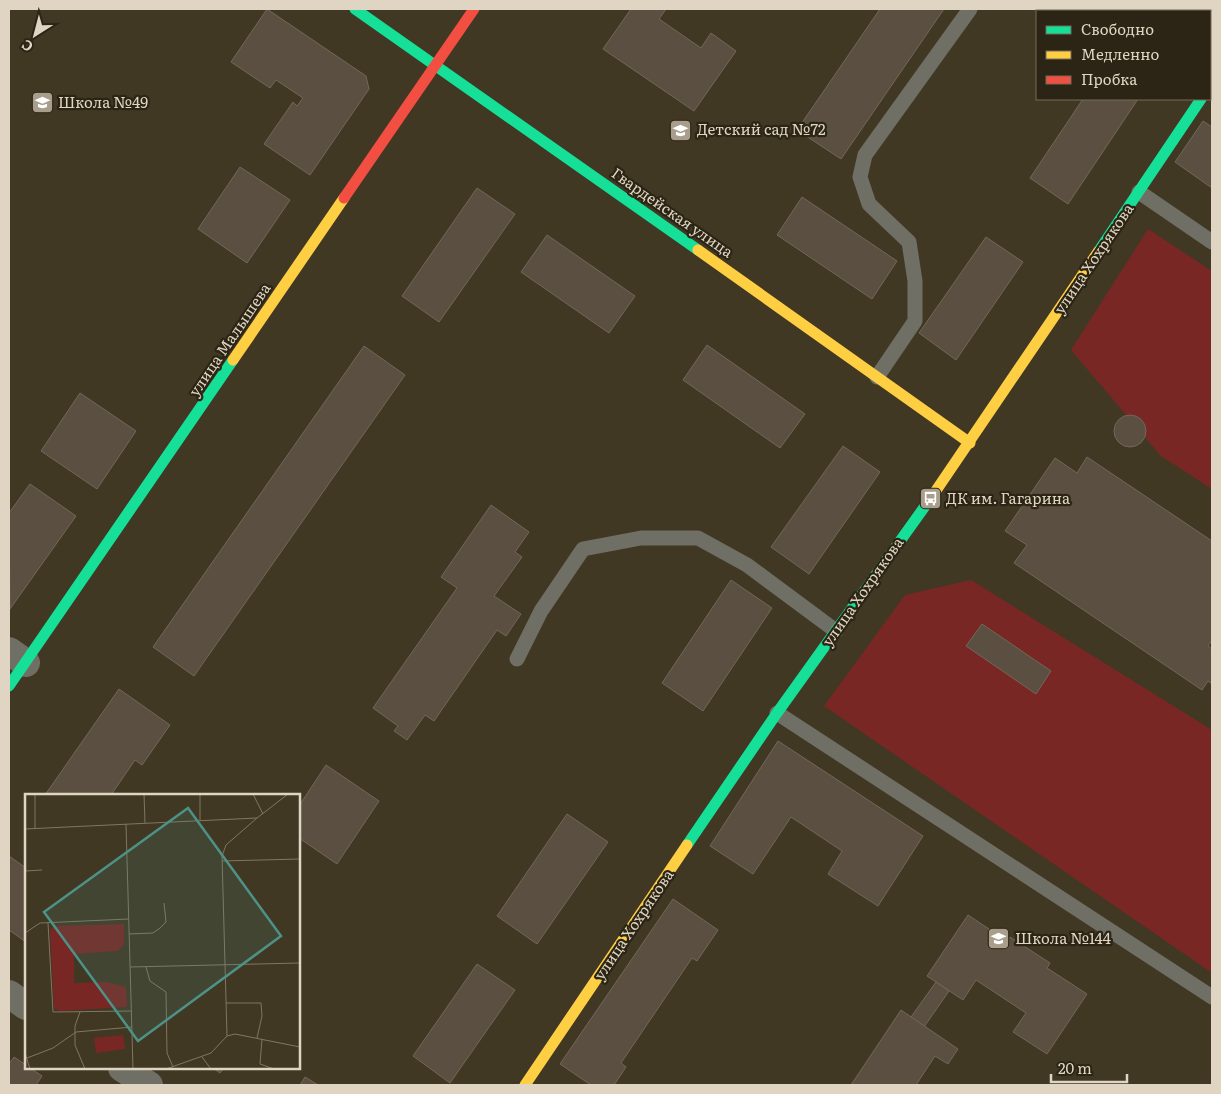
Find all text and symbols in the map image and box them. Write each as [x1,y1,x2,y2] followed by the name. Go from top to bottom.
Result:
[10,10,60,60] north arrow
[1036,10,1211,100] legend
[1081,17,1154,40] text: Свободно
[17,35,37,57] text: С
[1081,42,1159,65] text: Медленно
[1081,67,1138,90] text: Пробка
[58,90,148,113] place label: Школа №49
[30,91,54,115] school or university icon: Школа №49
[697,117,826,140] place label: Детский сад №72
[669,118,693,142] school or university icon: Детский сад №72
[607,161,739,263] street label: Гвардейская улица
[1047,198,1139,318] street label: улица Хохрякова
[182,277,276,401] street label: улица Малышева
[946,486,1071,509] place label: ДК им. Гагарина
[918,487,942,511] bus stop icon: ДК им. Гагарина
[815,531,909,650] street label: улица Хохрякова
[25,794,300,1069] inset map
[587,864,679,984] street label: улица Хохрякова
[1015,926,1111,949] place label: Школа №144
[987,927,1011,951] school or university icon: Школа №144
[1051,1052,1127,1084] scale bar
[1058,1056,1092,1079] text: 20 m

